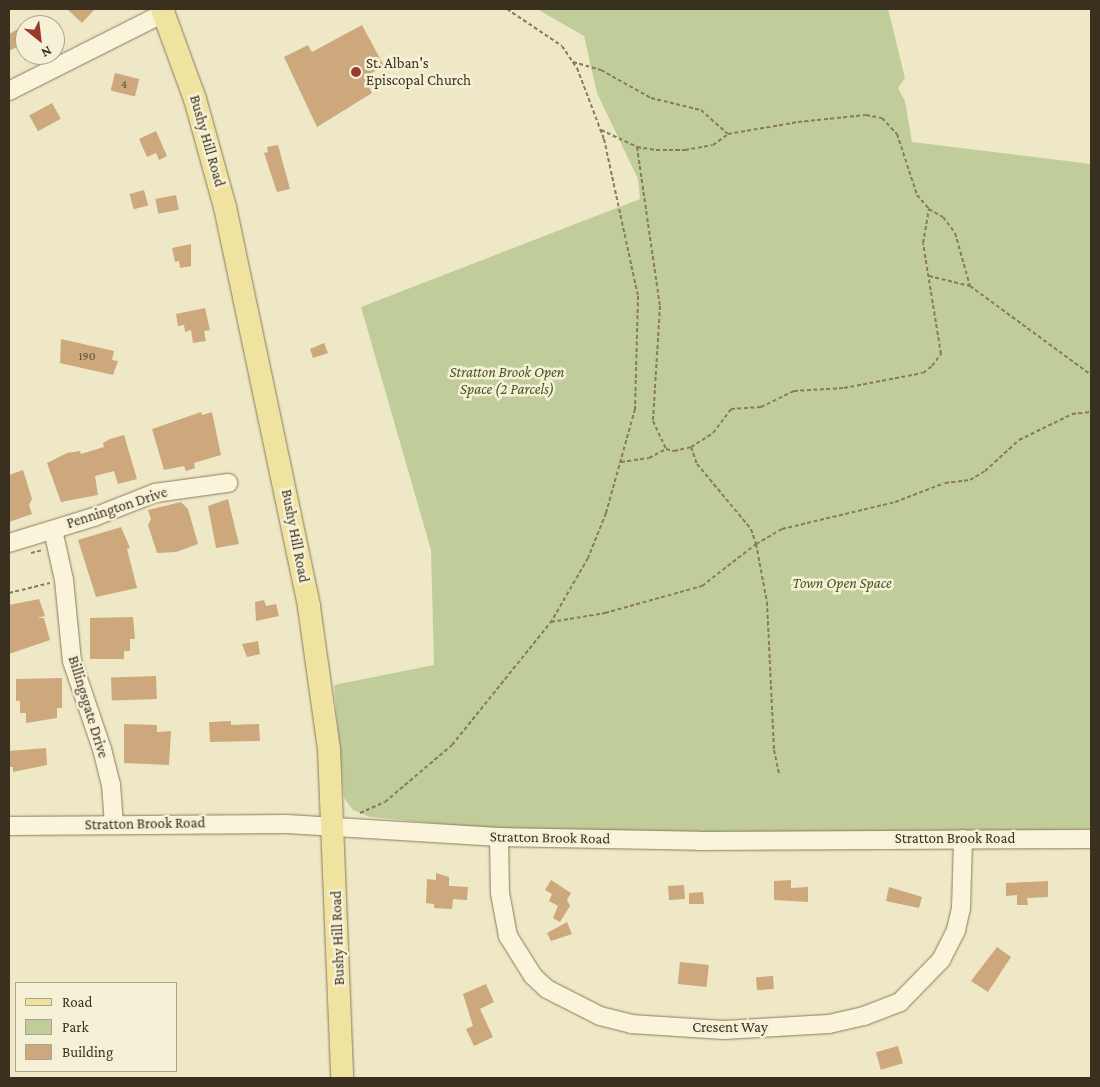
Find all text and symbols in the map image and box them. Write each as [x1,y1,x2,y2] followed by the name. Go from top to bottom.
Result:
[15,15,65,65] north arrow
[39,43,55,62] text: N
[366,54,471,89] place label: St. Alban's Episcopal Church
[350,66,362,78] marker: St. Alban's Episcopal Church
[121,78,127,92] house number: 4
[185,93,229,189] street label: Bushy Hill Road
[79,350,95,364] house number: 190
[450,363,564,398] park label: Stratton Brook Open Space (2 Parcels)
[64,483,170,533] street label: Pennington Drive
[277,488,313,584] street label: Bushy Hill Road
[792,575,892,593] park label: Town Open Space
[64,654,112,760] street label: Billingsgate Drive
[85,814,205,834] street label: Stratton Brook Road
[490,828,610,848] street label: Stratton Brook Road
[895,830,1015,848] street label: Stratton Brook Road
[327,890,349,986] street label: Bushy Hill Road
[15,982,178,1072] legend
[62,994,92,1010] text: Road
[62,1019,89,1035] text: Park
[692,1019,768,1037] street label: Cresent Way
[62,1044,113,1060] text: Building

